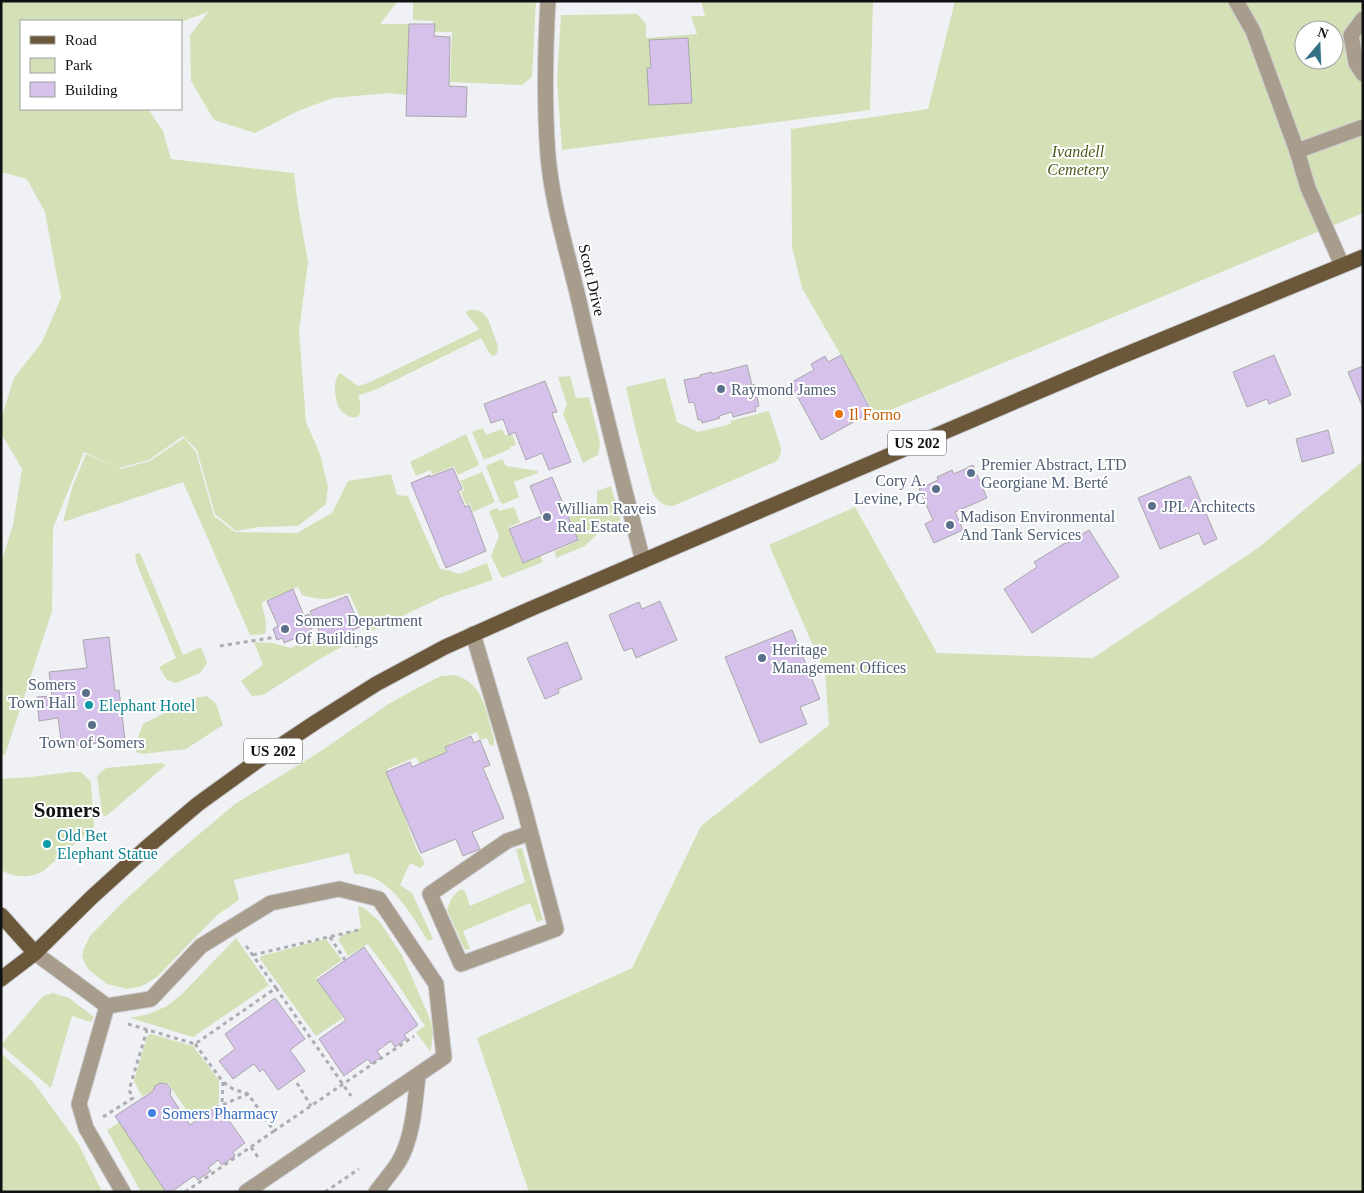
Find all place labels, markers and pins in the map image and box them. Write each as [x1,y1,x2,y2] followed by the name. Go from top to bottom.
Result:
[731,381,836,399] place label: Raymond James
[715,383,727,395] marker: Raymond James
[849,406,901,423] place label: Il Forno
[833,408,845,420] marker: Il Forno
[981,456,1127,492] place label: Premier Abstract, LTD Georgiane M. Berté
[965,467,977,479] marker: Premier Abstract, LTD Georgiane M. Berté
[854,472,926,507] place label: Cory A. Levine, PC
[930,483,942,495] marker: Cory A. Levine, PC
[1162,498,1255,515] place label: JPL Architects
[557,500,656,535] place label: William Raveis Real Estate
[1146,500,1158,512] marker: JPL Architects
[960,508,1116,543] place label: Madison Environmental And Tank Services
[541,511,553,523] marker: William Raveis Real Estate
[944,519,956,531] marker: Madison Environmental And Tank Services
[295,612,423,648] place label: Somers Department Of Buildings
[279,623,291,635] marker: Somers Department Of Buildings
[772,641,906,677] place label: Heritage Management Offices
[756,652,768,664] marker: Heritage Management Offices
[8,676,77,711] place label: Somers Town Hall
[80,687,92,699] marker: Somers Town Hall
[99,697,196,715] place label: Elephant Hotel
[83,699,95,711] marker: Elephant Hotel
[86,719,98,731] marker: Town of Somers
[39,734,145,751] place label: Town of Somers
[57,827,158,863] place label: Old Bet Elephant Statue
[41,838,53,850] marker: Old Bet Elephant Statue
[162,1105,278,1123] place label: Somers Pharmacy
[146,1107,158,1119] marker: Somers Pharmacy

